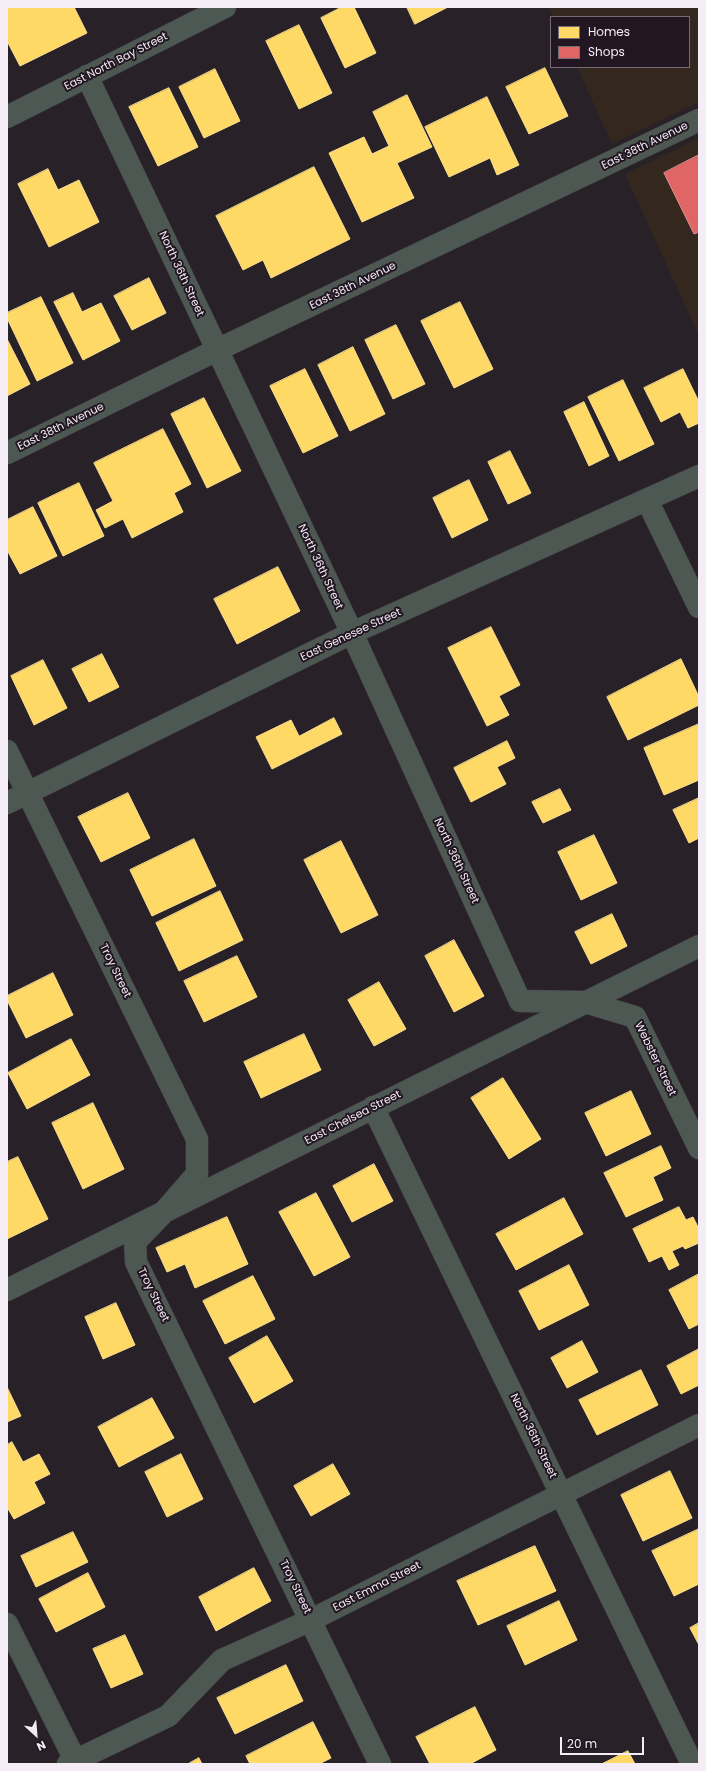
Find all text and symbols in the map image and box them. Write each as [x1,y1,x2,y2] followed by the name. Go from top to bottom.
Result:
[550,16,690,68] legend
[588,23,630,40] text: Homes
[62,30,170,94] street label: East North Bay Street
[588,43,625,60] text: Shops
[600,119,690,173] street label: East 38th Avenue
[155,229,207,319] street label: North 36th Street
[308,259,398,313] street label: East 38th Avenue
[16,400,106,454] street label: East 38th Avenue
[294,522,346,612] street label: North 36th Street
[299,606,403,664] street label: East Genesee Street
[430,816,482,906] street label: North 36th Street
[96,942,134,1000] street label: Troy Street
[631,1020,679,1098] street label: Webster Street
[303,1088,403,1148] street label: East Chelsea Street
[134,1266,172,1324] street label: Troy Street
[507,1392,559,1480] street label: North 36th Street
[276,1558,314,1616] street label: Troy Street
[331,1559,423,1615] street label: East Emma Street
[16,1715,56,1755] north arrow
[562,1729,646,1755] scale bar
[567,1735,597,1752] text: 20 m
[34,1737,48,1755] text: N

